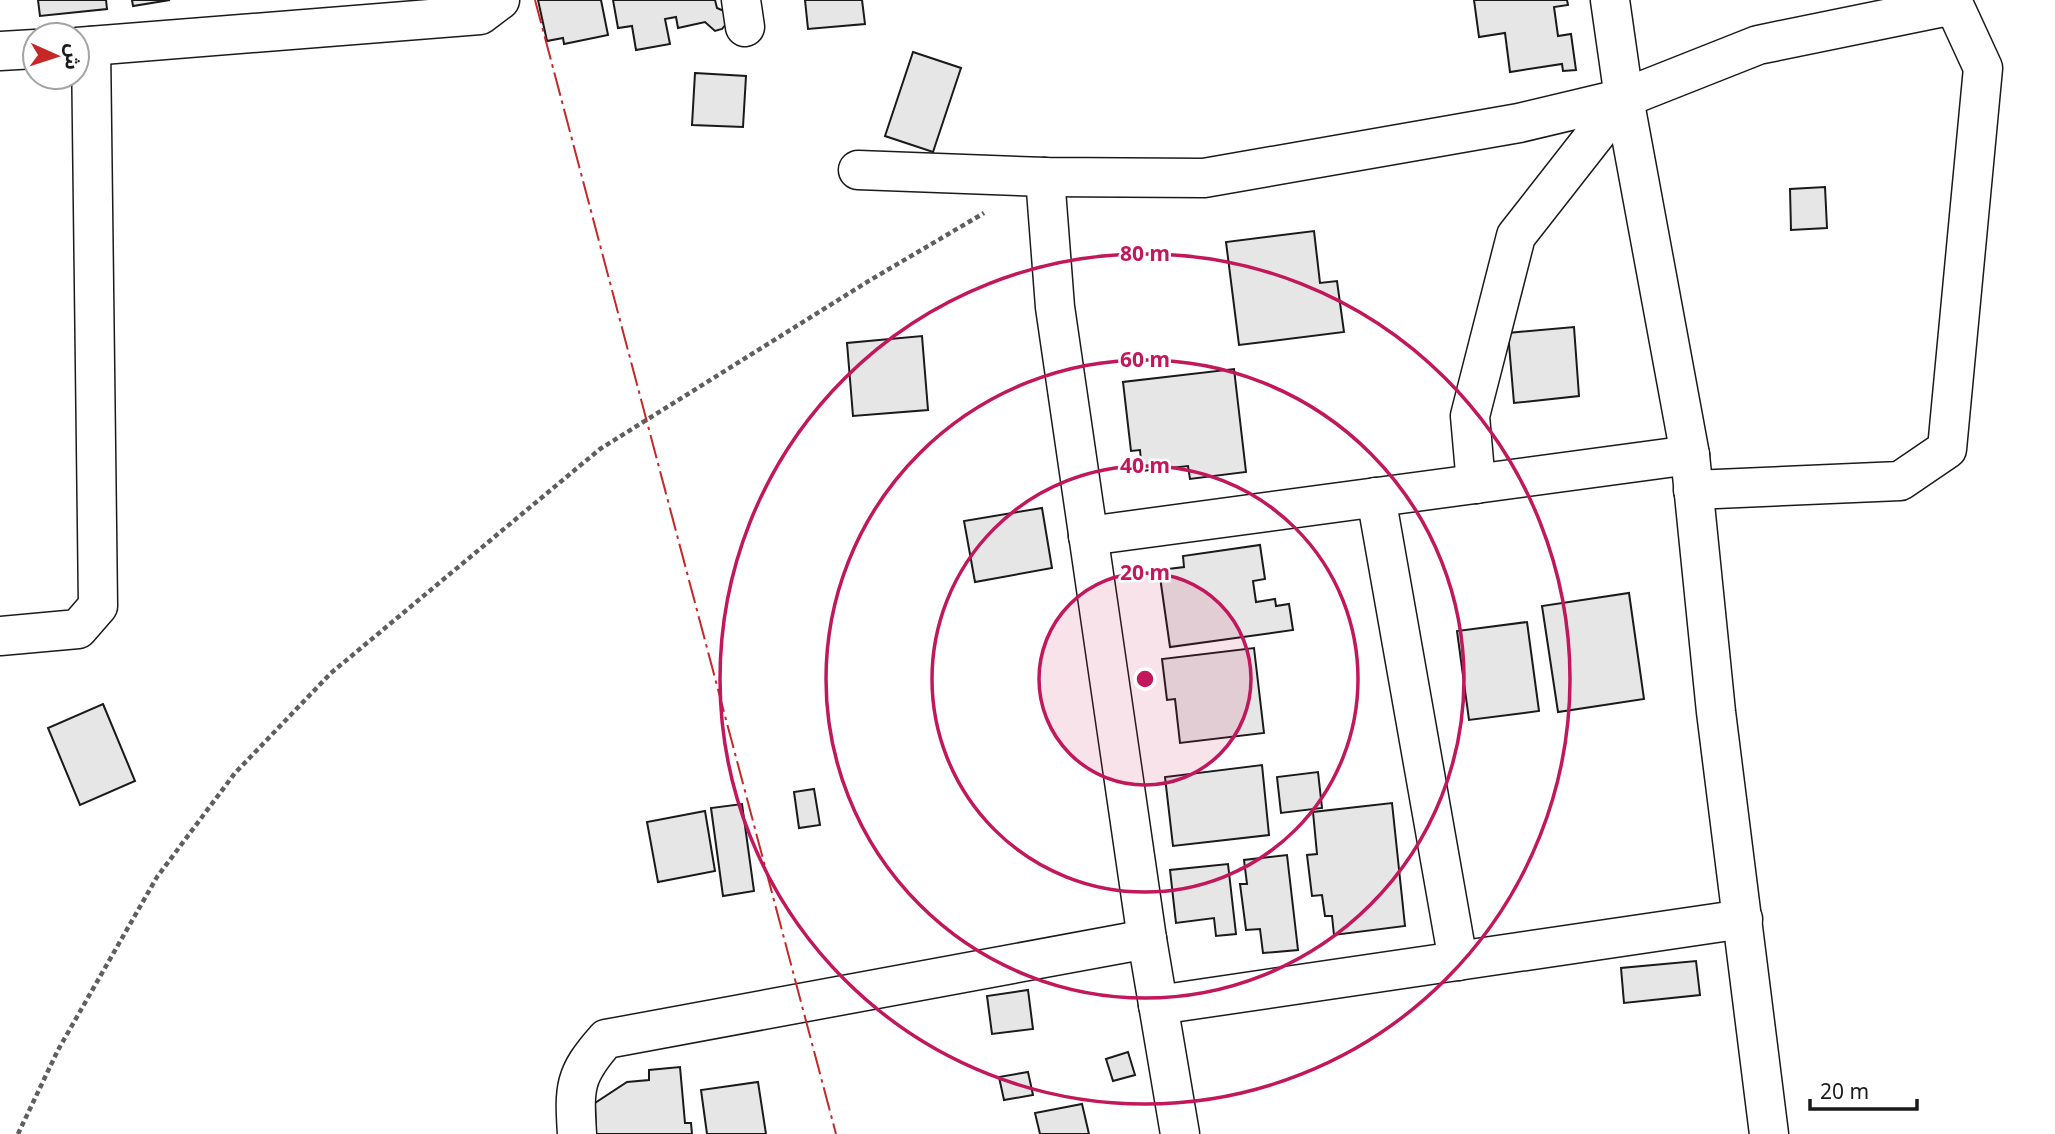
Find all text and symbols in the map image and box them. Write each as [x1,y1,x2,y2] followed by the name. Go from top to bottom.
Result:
[21,21,91,91] north arrow
[59,43,87,71] text: ش
[1120,239,1170,267] text: 80 m
[1120,345,1170,373] text: 60 m
[1120,451,1170,479] text: 40 m
[1120,558,1170,586] text: 20 m
[1133,667,1157,691] centre of rings
[1810,1068,1917,1112] scale bar
[1820,1077,1869,1105] text: 20 m

